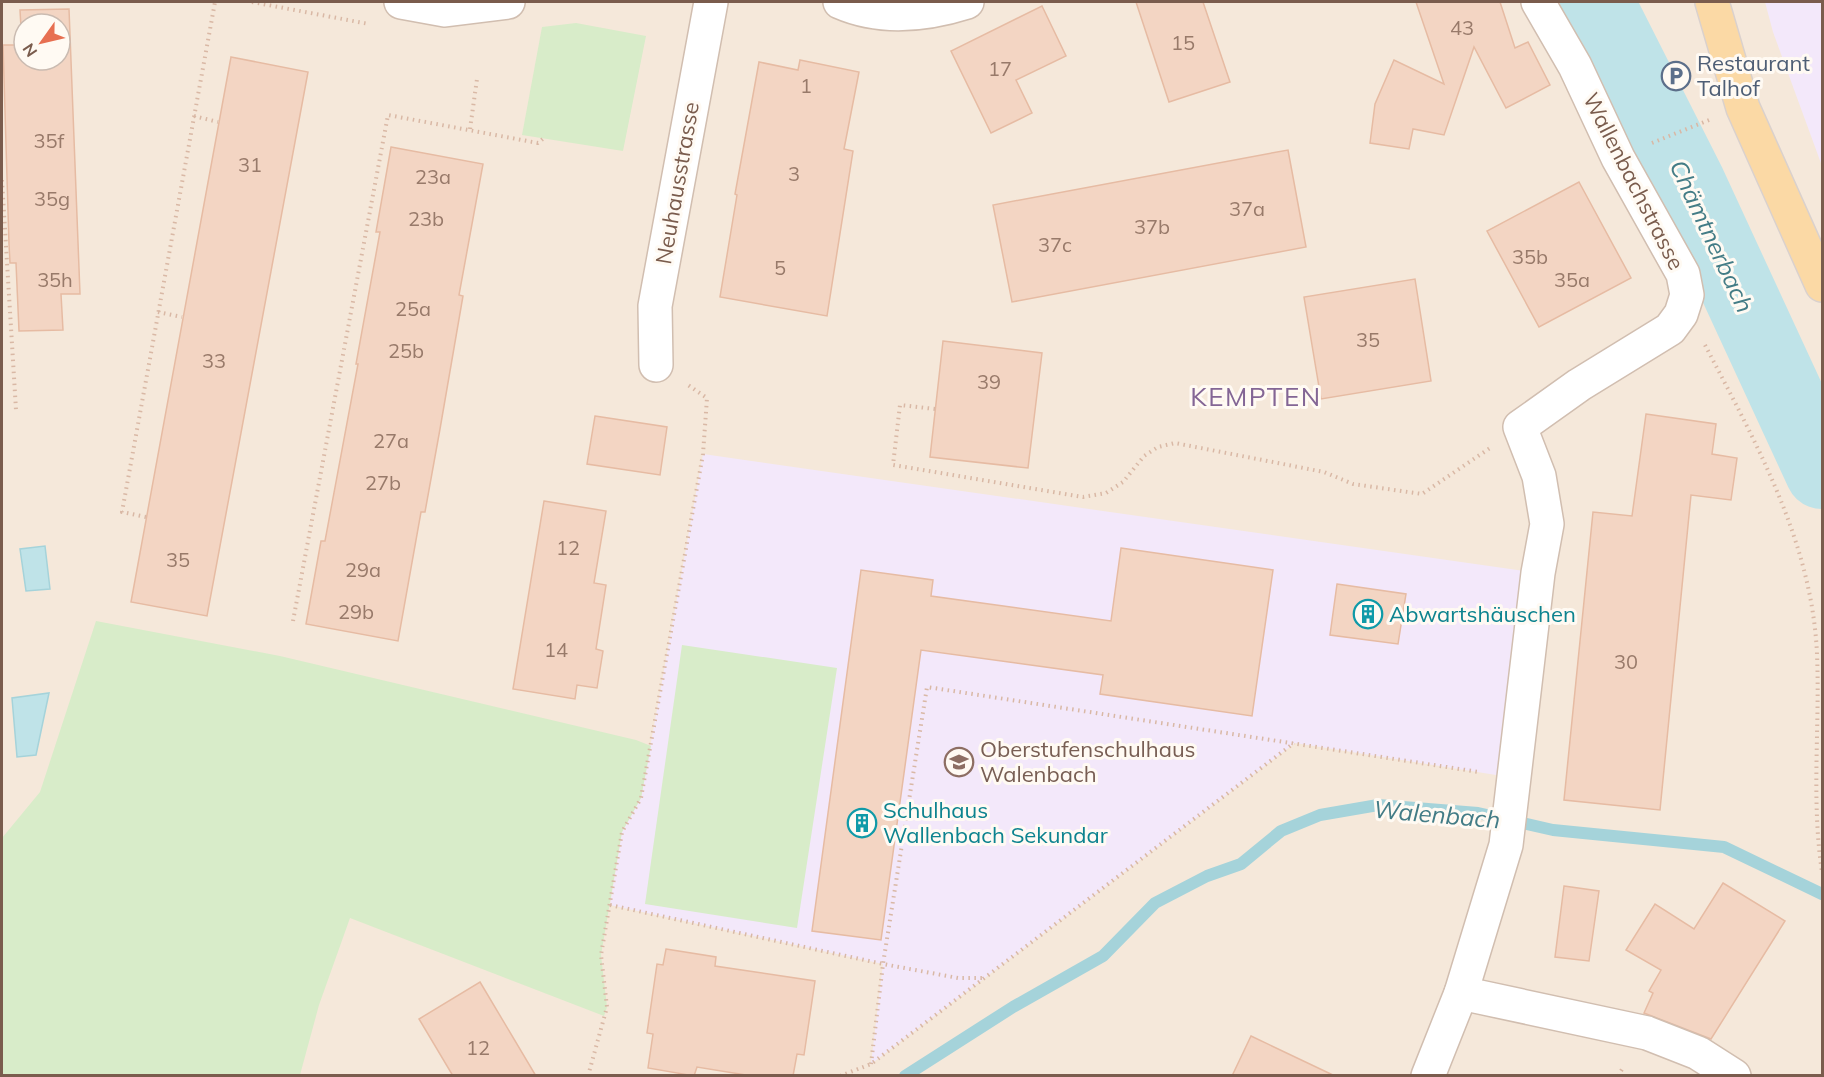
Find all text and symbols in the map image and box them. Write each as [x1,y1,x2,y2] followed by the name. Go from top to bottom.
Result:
[12,12,72,72] north arrow
[1450,15,1474,40] house number: 43
[1171,30,1195,55] house number: 15
[18,40,41,61] text: N
[1697,49,1810,102] place label: Restaurant Talhof
[988,56,1012,81] house number: 17
[1660,60,1692,92] parking icon: Restaurant Talhof
[800,73,812,98] house number: 1
[1577,88,1691,274] street label: Wallenbachstrasse
[649,100,705,266] street label: Neuhausstrasse
[34,128,65,153] house number: 35f
[238,152,262,177] house number: 31
[1664,155,1760,317] water label: Chämtnerbach
[788,161,800,186] house number: 3
[415,164,451,189] house number: 23a
[34,186,70,211] house number: 35g
[1229,196,1265,221] house number: 37a
[408,206,444,231] house number: 23b
[1134,214,1170,239] house number: 37b
[1038,232,1072,257] house number: 37c
[1512,244,1548,269] house number: 35b
[774,255,786,280] house number: 5
[37,267,73,292] house number: 35h
[1554,267,1590,292] house number: 35a
[395,296,431,321] house number: 25a
[1356,327,1380,352] house number: 35
[388,338,424,363] house number: 25b
[202,348,226,373] house number: 33
[977,369,1001,394] house number: 39
[1190,380,1322,413] district label: KEMPTEN
[373,428,409,453] house number: 27a
[365,470,401,495] house number: 27b
[556,535,580,560] house number: 12
[166,547,190,572] house number: 35
[345,557,381,582] house number: 29a
[1352,598,1384,630] building icon: Abwartshäuschen
[338,599,374,624] house number: 29b
[1389,600,1576,628] place label: Abwartshäuschen
[544,637,568,662] house number: 14
[1614,649,1638,674] house number: 30
[980,735,1196,788] place label: Oberstufenschulhaus Walenbach
[943,746,975,778] school or university icon: Oberstufenschulhaus Walenbach
[1372,794,1502,834] water label: Walenbach
[883,796,1108,849] place label: Schulhaus Wallenbach Sekundar
[846,807,878,839] building icon: Schulhaus Wallenbach Sekundar
[466,1035,490,1060] house number: 12

